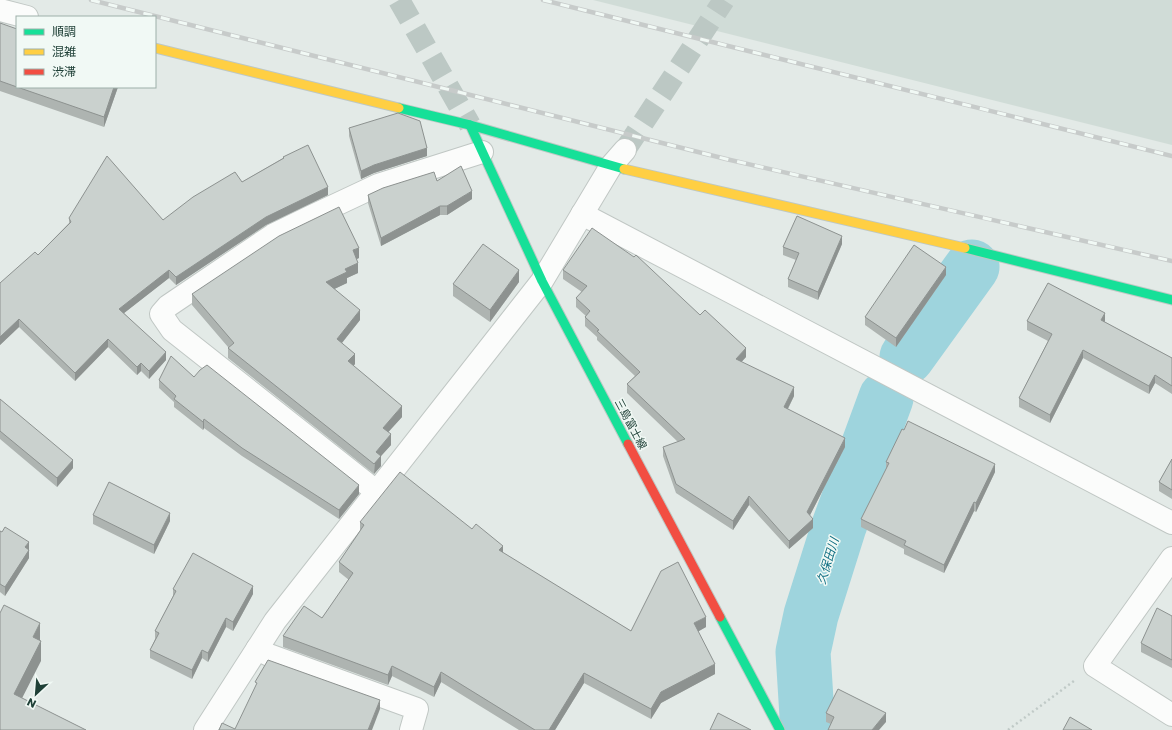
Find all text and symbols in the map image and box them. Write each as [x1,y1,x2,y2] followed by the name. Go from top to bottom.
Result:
[16,16,156,88] legend
[52,23,76,40] text: 順調
[52,43,76,60] text: 混雑
[52,63,76,80] text: 渋滞
[611,396,651,452] street label: 三島富士線
[812,534,843,586] water label: 久保田川
[16,674,56,714] north arrow
[24,694,39,712] text: N

